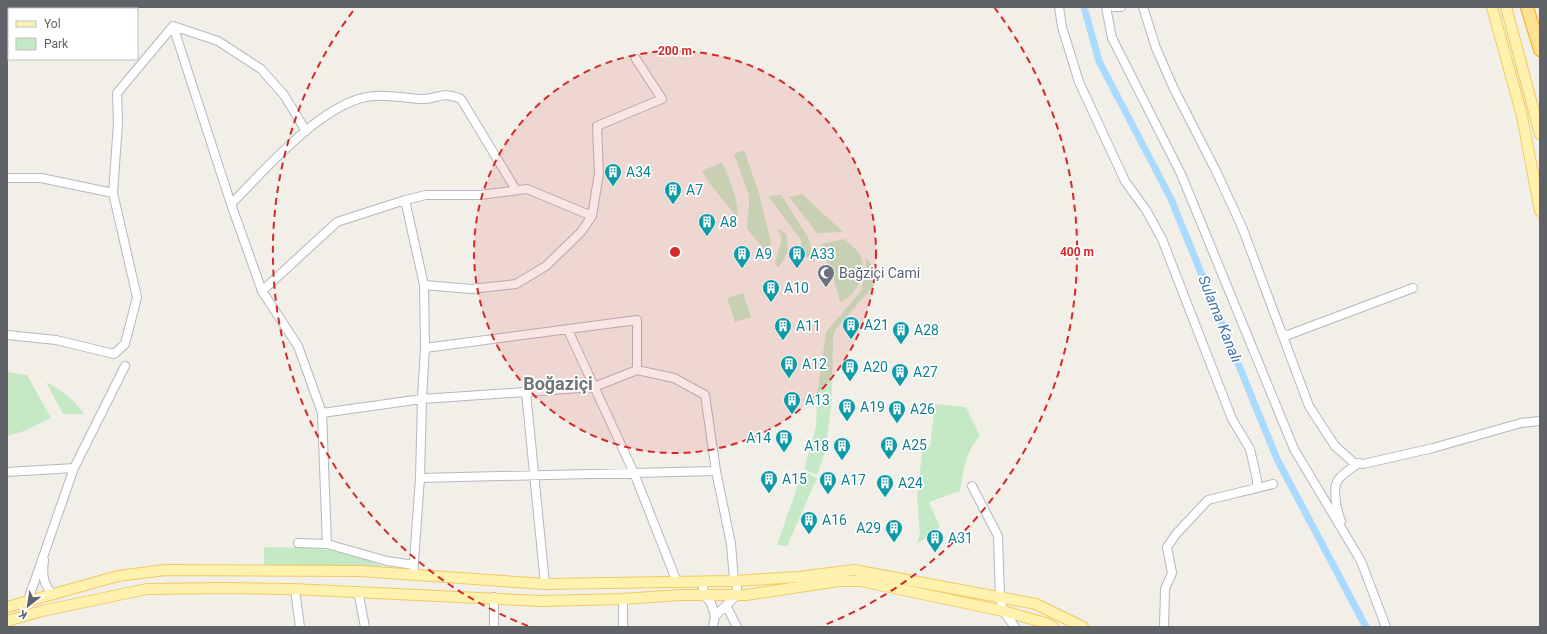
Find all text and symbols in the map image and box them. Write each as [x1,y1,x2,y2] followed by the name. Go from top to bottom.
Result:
[8,8,138,60] legend
[44,17,61,31] text: Yol
[44,37,69,51] text: Park
[658,44,692,58] text: 200 m
[603,162,623,187] building icon: A34
[626,164,651,180] place label: A34
[663,180,683,205] building icon: A7
[686,182,703,198] place label: A7
[697,212,717,237] building icon: A8
[720,214,737,230] place label: A8
[732,244,752,269] building icon: A9
[787,244,807,269] building icon: A33
[668,245,682,259] centre of rings
[1060,245,1094,259] text: 400 m
[755,246,772,262] place label: A9
[810,246,835,262] place label: A33
[816,263,836,288] mosque icon: Bağziçi Cami
[839,265,920,281] place label: Bağziçi Cami
[1194,273,1246,366] water label: Sulama Kanalı
[761,278,781,303] building icon: A10
[784,280,809,296] place label: A10
[841,315,861,340] building icon: A21
[773,316,793,341] building icon: A11
[864,317,889,333] place label: A21
[796,318,821,334] place label: A11
[891,320,911,345] building icon: A28
[914,322,939,338] place label: A28
[779,354,799,379] building icon: A12
[802,356,827,372] place label: A12
[840,357,860,382] building icon: A20
[863,359,888,375] place label: A20
[890,362,910,387] building icon: A27
[913,364,938,380] place label: A27
[523,373,593,394] district label: Boğaziçi
[782,390,802,415] building icon: A13
[805,392,830,408] place label: A13
[837,397,857,422] building icon: A19
[860,399,885,415] place label: A19
[887,399,907,424] building icon: A26
[910,401,935,417] place label: A26
[774,428,794,453] building icon: A14
[746,430,771,446] place label: A14
[879,435,899,460] building icon: A25
[832,436,852,461] building icon: A18
[902,437,927,453] place label: A25
[804,438,829,454] place label: A18
[759,469,779,494] building icon: A15
[818,470,838,495] building icon: A17
[782,471,807,487] place label: A15
[841,472,866,488] place label: A17
[875,473,895,498] building icon: A24
[898,475,923,491] place label: A24
[799,510,819,535] building icon: A16
[822,512,847,528] place label: A16
[884,518,904,543] building icon: A29
[856,520,881,536] place label: A29
[925,528,945,553] building icon: A31
[948,530,973,546] place label: A31
[8,586,48,626] north arrow
[16,606,30,622] text: K

